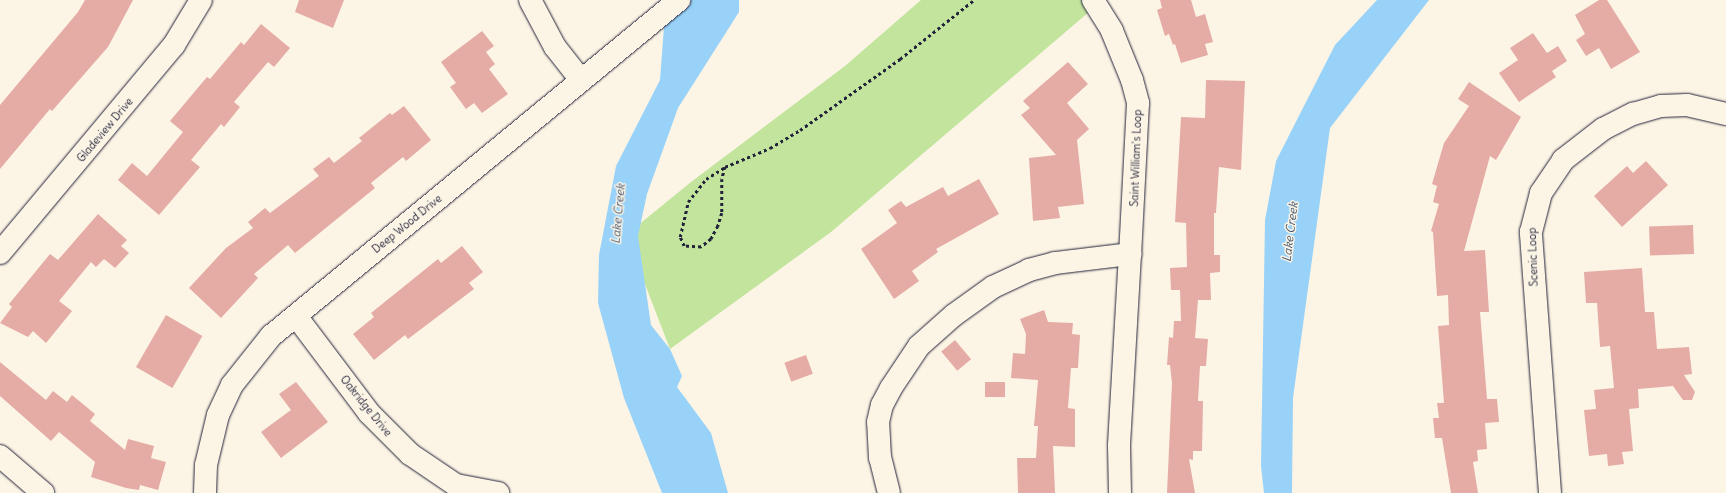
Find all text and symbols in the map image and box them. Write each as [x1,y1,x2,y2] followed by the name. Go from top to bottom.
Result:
[74,95,136,165] street label: Gladeview Drive
[1128,109,1144,207] street label: Saint William's Loop
[608,183,628,245] water label: Lake Creek
[370,192,444,256] street label: Deep Wood Drive
[1279,201,1301,263] water label: Lake Creek
[1525,227,1541,287] street label: Scenic Loop
[337,373,395,439] street label: Oakridge Drive

